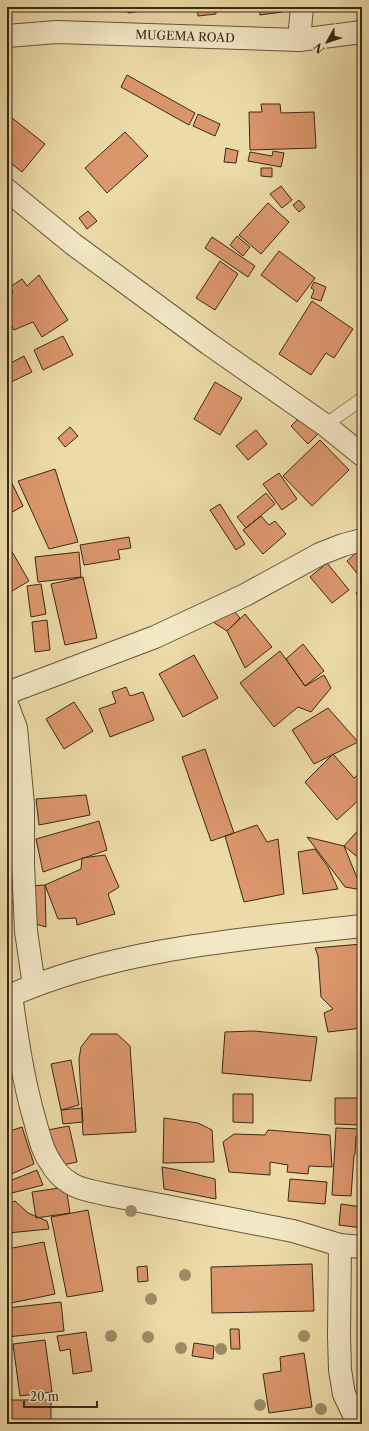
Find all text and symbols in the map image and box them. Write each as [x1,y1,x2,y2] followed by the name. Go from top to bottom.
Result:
[307,22,347,62] north arrow
[135,27,235,45] street label: MUGEMA ROAD
[311,40,328,56] text: N
[24,1383,97,1409] scale bar
[30,1389,59,1404] text: 20 m

